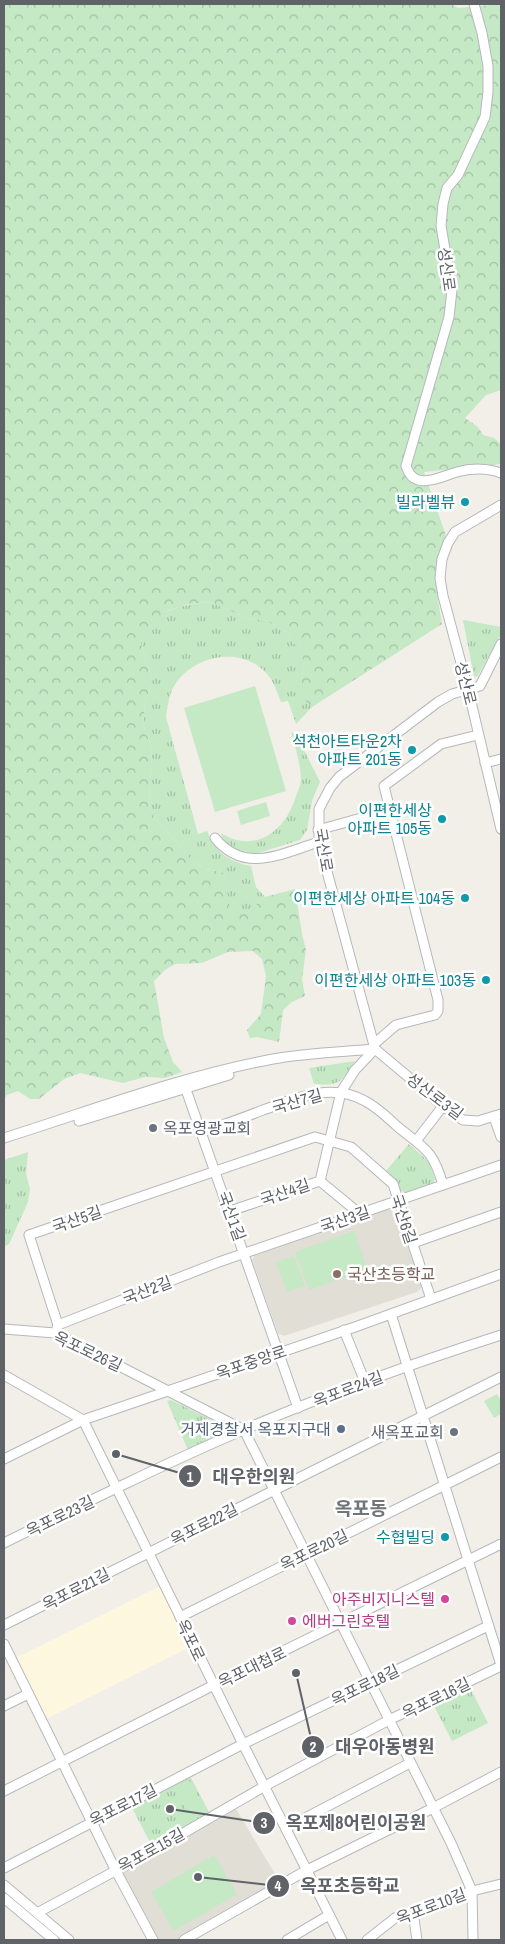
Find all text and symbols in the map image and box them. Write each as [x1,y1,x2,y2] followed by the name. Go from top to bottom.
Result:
[433,246,461,293] street label: 성산로
[396,491,455,513] place label: 빌라벨뷰
[459,496,471,508] marker: 빌라벨뷰
[450,659,482,707] street label: 성산로
[292,730,402,770] place label: 석천아트타운2차 아파트 201동
[406,744,418,756] marker: 석천아트타운2차 아파트 201동
[348,799,432,839] place label: 이편한세상 아파트 105동
[436,813,448,825] marker: 이편한세상 아파트 105동
[309,826,339,874] street label: 국산로
[293,887,455,909] place label: 이편한세상 아파트 104동
[459,892,471,904] marker: 이편한세상 아파트 104동
[314,969,476,991] place label: 이편한세상 아파트 103동
[480,974,492,986] marker: 이편한세상 아파트 103동
[402,1067,468,1125] street label: 성산로3길
[269,1083,325,1119] street label: 국산7길
[163,1117,251,1139] place label: 옥포영광교회
[147,1122,159,1134] marker: 옥포영광교회
[257,1173,313,1211] street label: 국산4길
[213,1188,251,1244] street label: 국산1길
[386,1191,422,1247] street label: 국산6길
[49,1200,105,1238] street label: 국산5길
[317,1200,373,1238] street label: 국산3길
[347,1263,435,1285] place label: 국산초등학교
[331,1268,343,1280] marker: 국산초등학교
[119,1271,175,1309] street label: 국산2길
[50,1326,126,1376] street label: 옥포로26길
[213,1340,290,1384] street label: 옥포중앙로
[310,1366,386,1412] street label: 옥포로24길
[180,1418,331,1440] place label: 거제경찰서 옥포지구대
[370,1421,444,1443] place label: 새옥포교회
[335,1423,347,1435] marker: 거제경찰서 옥포지구대
[448,1426,460,1438] marker: 새옥포교회
[178,1460,305,1493] callout: 대우한의원
[213,1464,295,1489] text: 대우한의원
[187,1466,194,1487] text: 1
[22,1490,98,1542] street label: 옥포로23길
[335,1495,387,1521] district label: 옥포동
[166,1498,242,1550] street label: 옥포로22길
[276,1524,352,1576] street label: 옥포로20길
[376,1526,435,1548] place label: 수협빌딩
[439,1531,451,1543] marker: 수협빌딩
[38,1563,114,1615] street label: 옥포로21길
[332,1588,435,1610] place label: 아주비지니스텔
[439,1593,451,1605] marker: 아주비지니스텔
[302,1610,390,1632] place label: 에버그린호텔
[171,1615,211,1665] street label: 옥포로
[286,1615,298,1627] marker: 에버그린호텔
[214,1641,290,1693] street label: 옥포대첩로
[327,1659,403,1711] street label: 옥포로18길
[398,1672,474,1724] street label: 옥포로16길
[301,1730,445,1763] callout: 대우아동병원
[335,1734,435,1759] text: 대우아동병원
[310,1736,317,1757] text: 2
[85,1779,161,1831] street label: 옥포로17길
[251,1806,437,1839] callout: 옥포제8어린이공원
[286,1810,426,1835] text: 옥포제8어린이공원
[261,1812,268,1833] text: 3
[114,1823,188,1877] street label: 옥포로15길
[266,1869,410,1902] callout: 옥포초등학교
[300,1873,400,1898] text: 옥포초등학교
[275,1875,282,1896] text: 4
[393,1883,469,1929] street label: 옥포로10길

